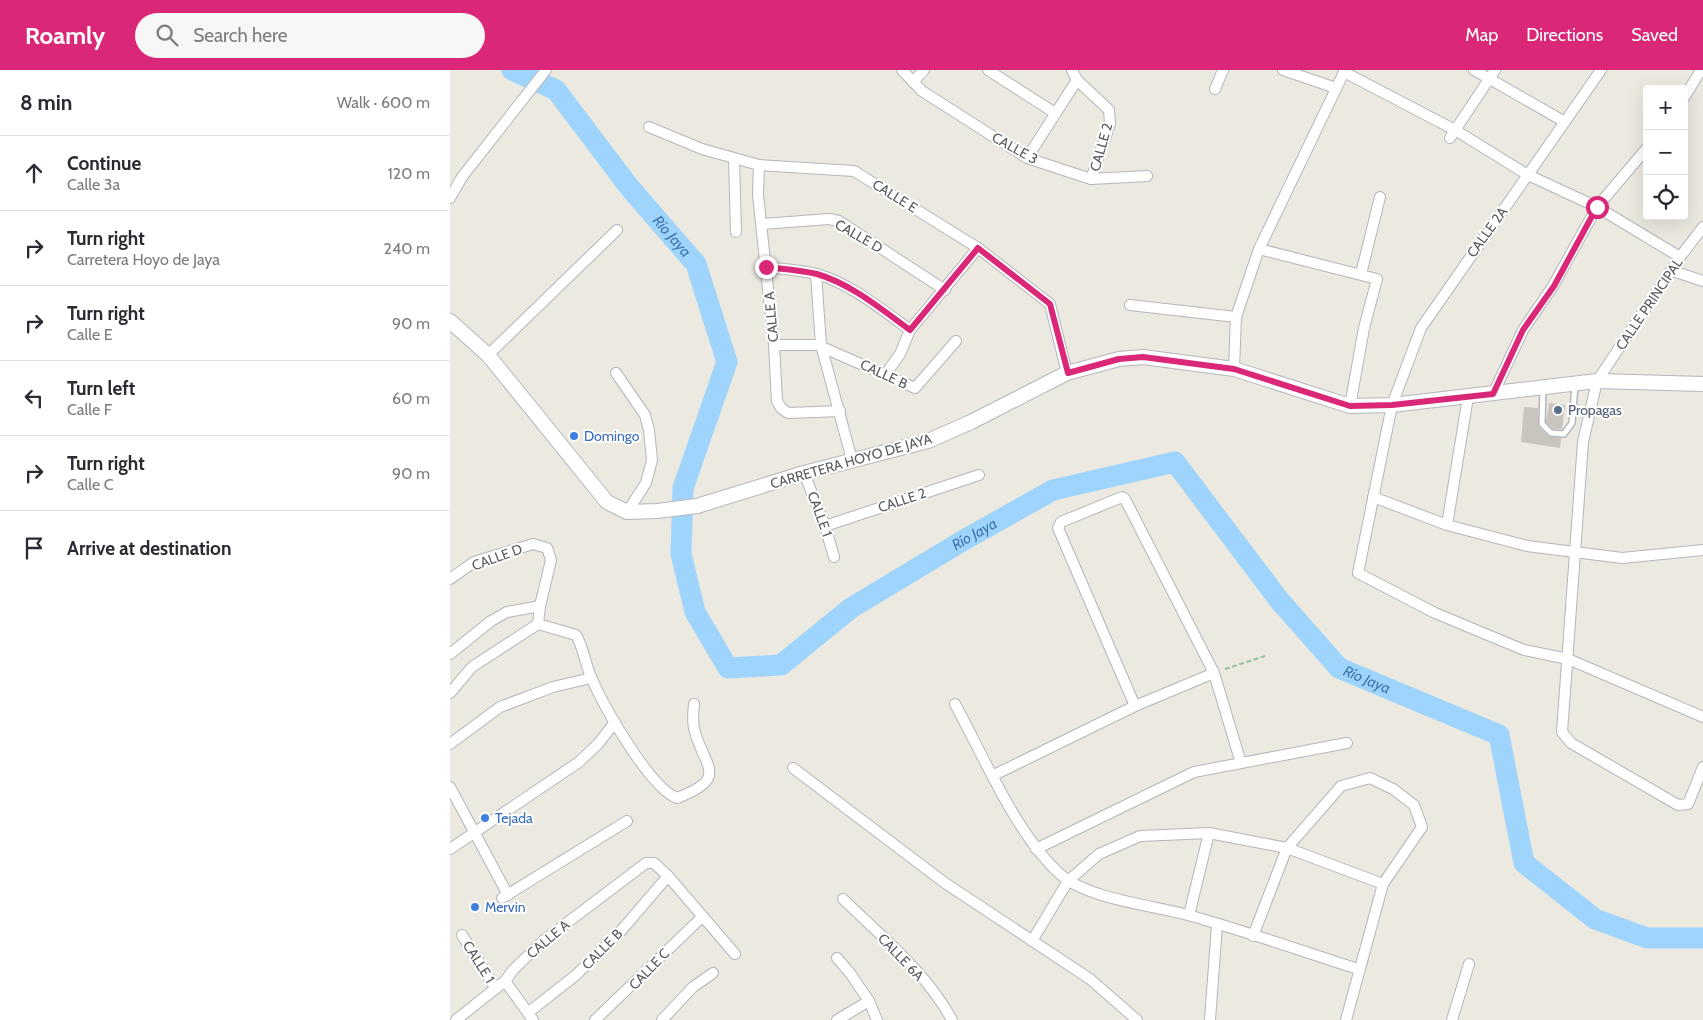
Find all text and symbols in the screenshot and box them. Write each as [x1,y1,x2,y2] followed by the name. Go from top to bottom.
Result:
[135,13,485,58] search box
[25,21,105,50] text: Roamly
[153,21,181,49] icon: search
[193,24,288,47] text: Search here
[1465,24,1498,46] text: Map
[1526,24,1603,46] text: Directions
[1631,24,1678,46] text: Saved
[1643,85,1688,220] map controls
[1643,85,1688,130] button: +
[20,90,72,115] text: 8 min
[337,93,430,112] text: Walk · 600 m
[1086,121,1116,173] street label: CALLE 2
[989,128,1041,168] street label: CALLE 3
[1643,130,1688,175] button: −
[67,152,141,175] text: Continue
[20,159,48,187] icon: ahead
[388,164,430,183] text: 120 m
[67,175,120,194] text: Calle 3a
[869,175,921,217] street label: CALLE E
[1643,175,1688,220] button: locate
[1586,196,1609,219] route start
[1463,203,1512,261] street label: CALLE 2A
[649,212,695,261] water label: Río Jaya
[832,215,886,257] street label: CALLE D
[67,227,145,250] text: Turn right
[20,234,48,262] icon: right
[384,239,430,258] text: 240 m
[67,250,220,269] text: Carretera Hoyo de Jaya
[1612,254,1686,354] street label: CALLE PRINCIPAL
[755,256,778,279] route end
[760,291,782,343] street label: CALLE A
[67,302,145,325] text: Turn right
[20,309,48,337] icon: right
[392,314,430,333] text: 90 m
[67,325,113,344] text: Calle E
[857,355,911,393] street label: CALLE B
[67,377,135,400] text: Turn left
[20,384,48,412] icon: left
[392,389,430,408] text: 60 m
[67,400,112,419] text: Calle F
[1568,401,1622,419] place label: Propagas
[1552,404,1564,416] marker: Propagas
[584,427,640,445] place label: Domingo
[768,429,934,493] street label: CARRETERA HOYO DE JAYA
[568,430,580,442] marker: Domingo
[67,452,145,475] text: Turn right
[20,459,48,487] icon: right
[392,464,430,483] text: 90 m
[67,475,114,494] text: Calle C
[876,484,928,516] street label: CALLE 2
[804,489,836,539] street label: CALLE 1
[949,514,1000,554] water label: Río Jaya
[20,534,48,562] icon: arrive
[67,537,231,560] text: Arrive at destination
[469,540,525,574] street label: CALLE D
[1341,662,1393,697] water label: Río Jaya
[495,809,533,827] place label: Tejada
[479,812,491,824] marker: Tejada
[485,898,526,916] place label: Mervin
[469,901,481,913] marker: Mervin
[523,916,574,962] street label: CALLE A
[578,925,626,973] street label: CALLE B
[874,930,928,985] street label: CALLE 6A
[459,937,499,987] street label: CALLE 1
[625,944,673,994] street label: CALLE C

